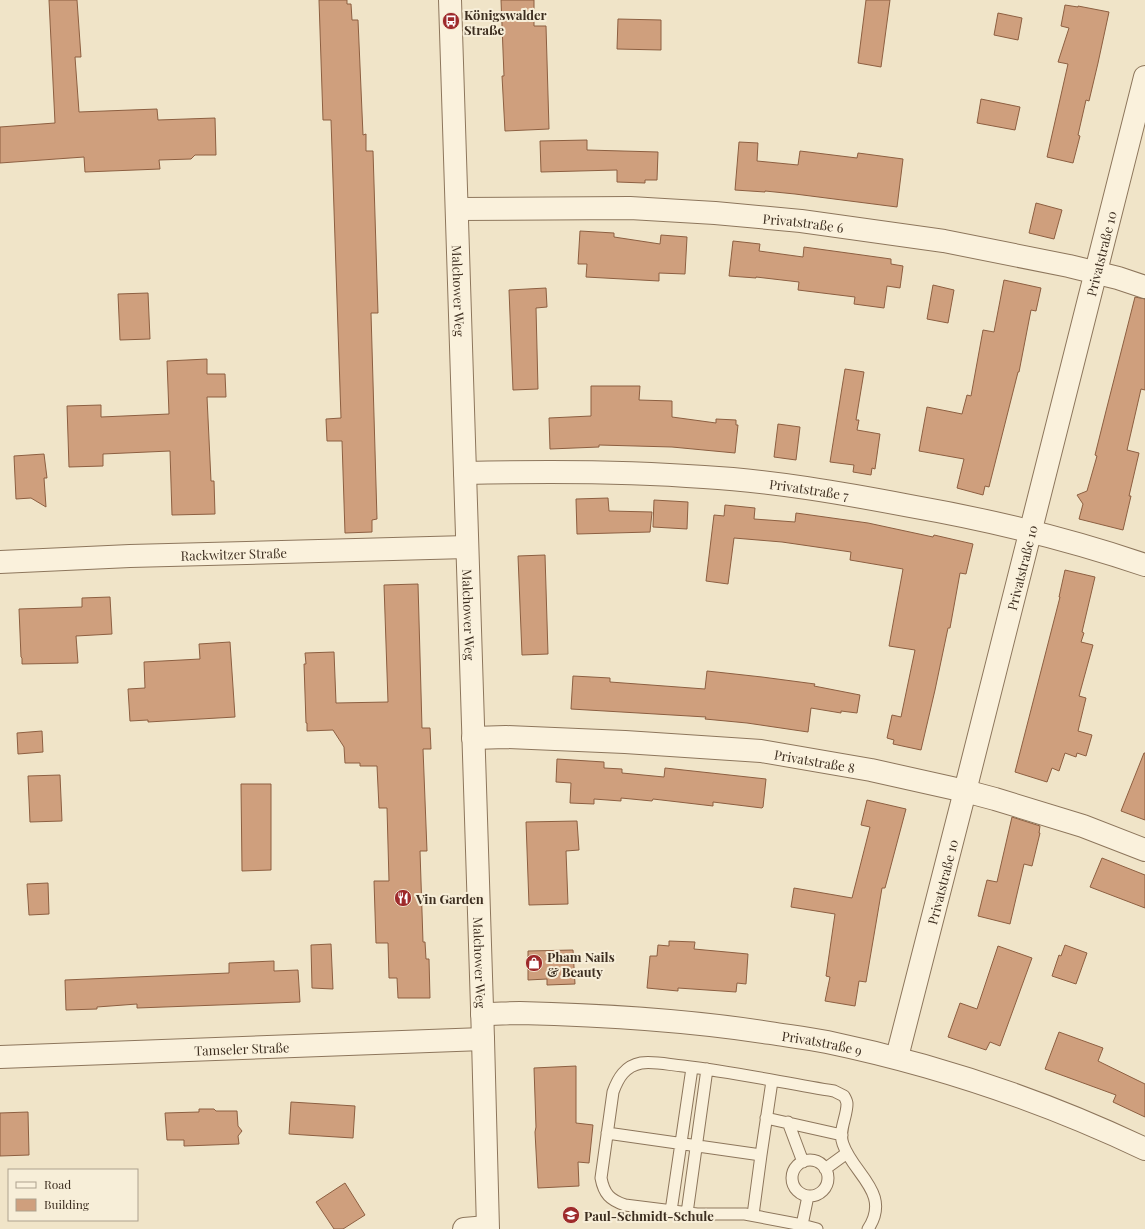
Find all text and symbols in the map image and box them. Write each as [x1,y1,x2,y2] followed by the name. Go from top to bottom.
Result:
[464,6,547,38] place label: Königswalder Straße
[441,11,461,31] bus stop icon: Königswalder Straße
[762,209,845,235] street label: Privatstraße 6
[1082,209,1119,298] street label: Privatstraße 10
[449,245,469,337] street label: Malchower Weg
[769,475,851,503] street label: Privatstraße 7
[1002,523,1040,612] street label: Privatstraße 10
[180,543,288,563] street label: Rackwitzer Straße
[460,569,479,661] street label: Malchower Weg
[773,745,857,776] street label: Privatstraße 8
[923,837,961,926] street label: Privatstraße 10
[393,888,413,908] restaurant icon: Vin Garden
[415,890,484,907] place label: Vin Garden
[471,917,491,1009] street label: Malchower Weg
[547,948,615,980] place label: Pham Nails & Beauty
[524,953,544,973] shop icon: Pham Nails & Beauty
[781,1026,864,1058] street label: Privatstraße 9
[194,1038,290,1058] street label: Tamseler Straße
[8,1169,138,1221] legend
[44,1176,71,1192] text: Road
[44,1196,90,1212] text: Building
[561,1205,581,1225] school or university icon: Paul-Schmidt-Schule
[584,1207,714,1224] place label: Paul-Schmidt-Schule

